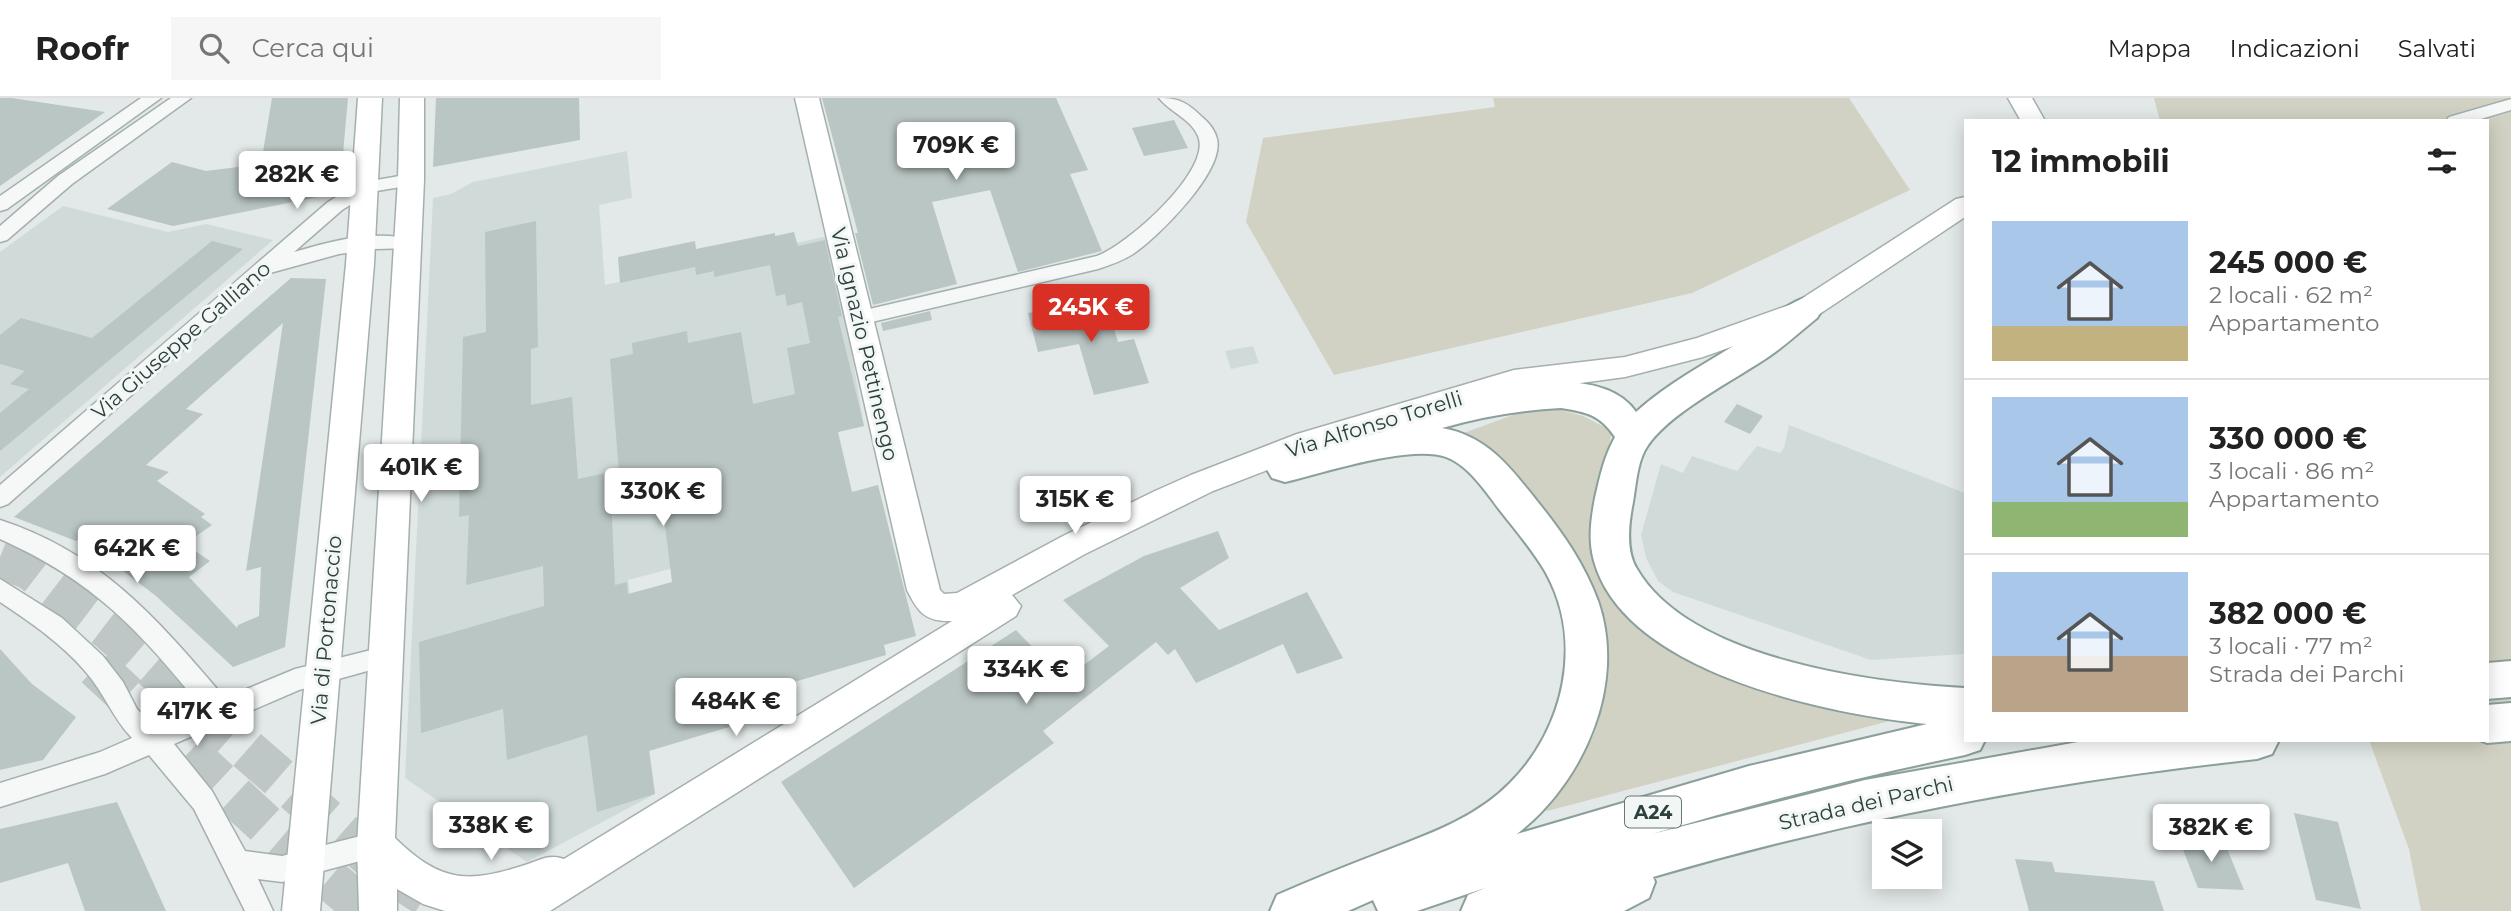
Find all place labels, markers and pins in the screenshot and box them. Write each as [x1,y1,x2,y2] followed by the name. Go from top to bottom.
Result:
[899,122,1013,182] pin: 709K €
[240,152,354,211] pin: 282K €
[1034,285,1148,344] pin: 245K €
[364,444,478,504] pin: 401K €
[606,468,720,528] pin: 330K €
[1018,476,1132,536] pin: 315K €
[80,526,194,585] pin: 642K €
[969,646,1083,706] pin: 334K €
[679,678,793,738] pin: 484K €
[140,688,254,748] pin: 417K €
[434,802,548,862] pin: 338K €
[2154,804,2268,864] pin: 382K €

